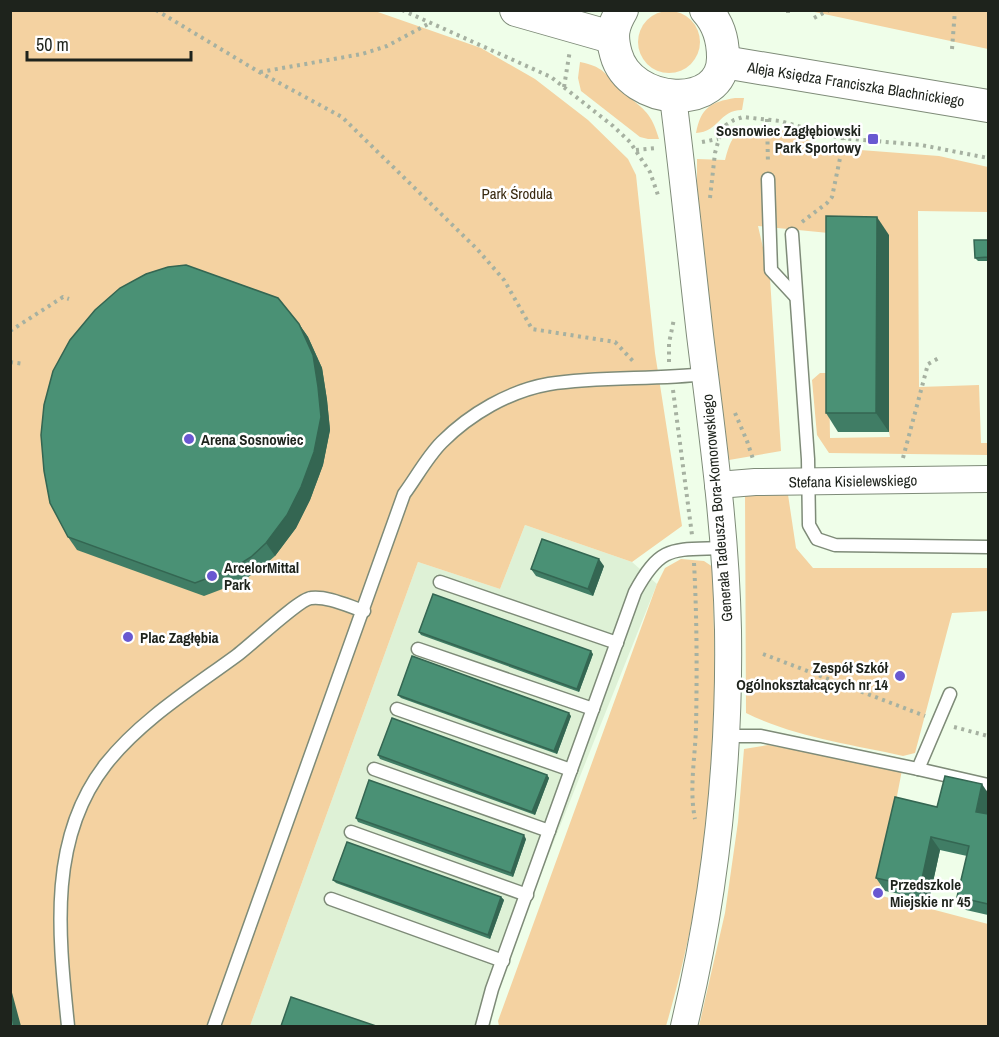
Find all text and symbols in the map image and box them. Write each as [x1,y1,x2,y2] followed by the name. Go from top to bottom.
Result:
[27,24,190,62] scale bar
[36,32,69,57] text: 50 m
[745,56,966,112] street label: Aleja Księdza Franciszka Blachnickiego
[716,120,861,158] place label: Sosnowiec Zagłębiowski Park Sportowy
[866,132,880,146] marker: Sosnowiec Zagłębiowski Park Sportowy
[481,183,553,204] park label: Park Środula
[697,393,737,623] street label: Generała Tadeusza Bora-Komorowskiego
[201,429,304,450] place label: Arena Sosnowiec
[182,432,196,446] marker: Arena Sosnowiec
[789,469,918,493] street label: Stefana Kisielewskiego
[224,557,299,595] place label: ArcelorMittal Park
[205,569,219,583] marker: ArcelorMittal Park
[140,627,219,648] place label: Plac Zagłębia
[121,630,135,644] marker: Plac Zagłębia
[736,657,889,695] place label: Zespół Szkół Ogólnokształcących nr 14
[893,669,907,683] marker: Zespół Szkół Ogólnokształcących nr 14
[890,874,971,912] place label: Przedszkole Miejskie nr 45
[871,886,885,900] marker: Przedszkole Miejskie nr 45

